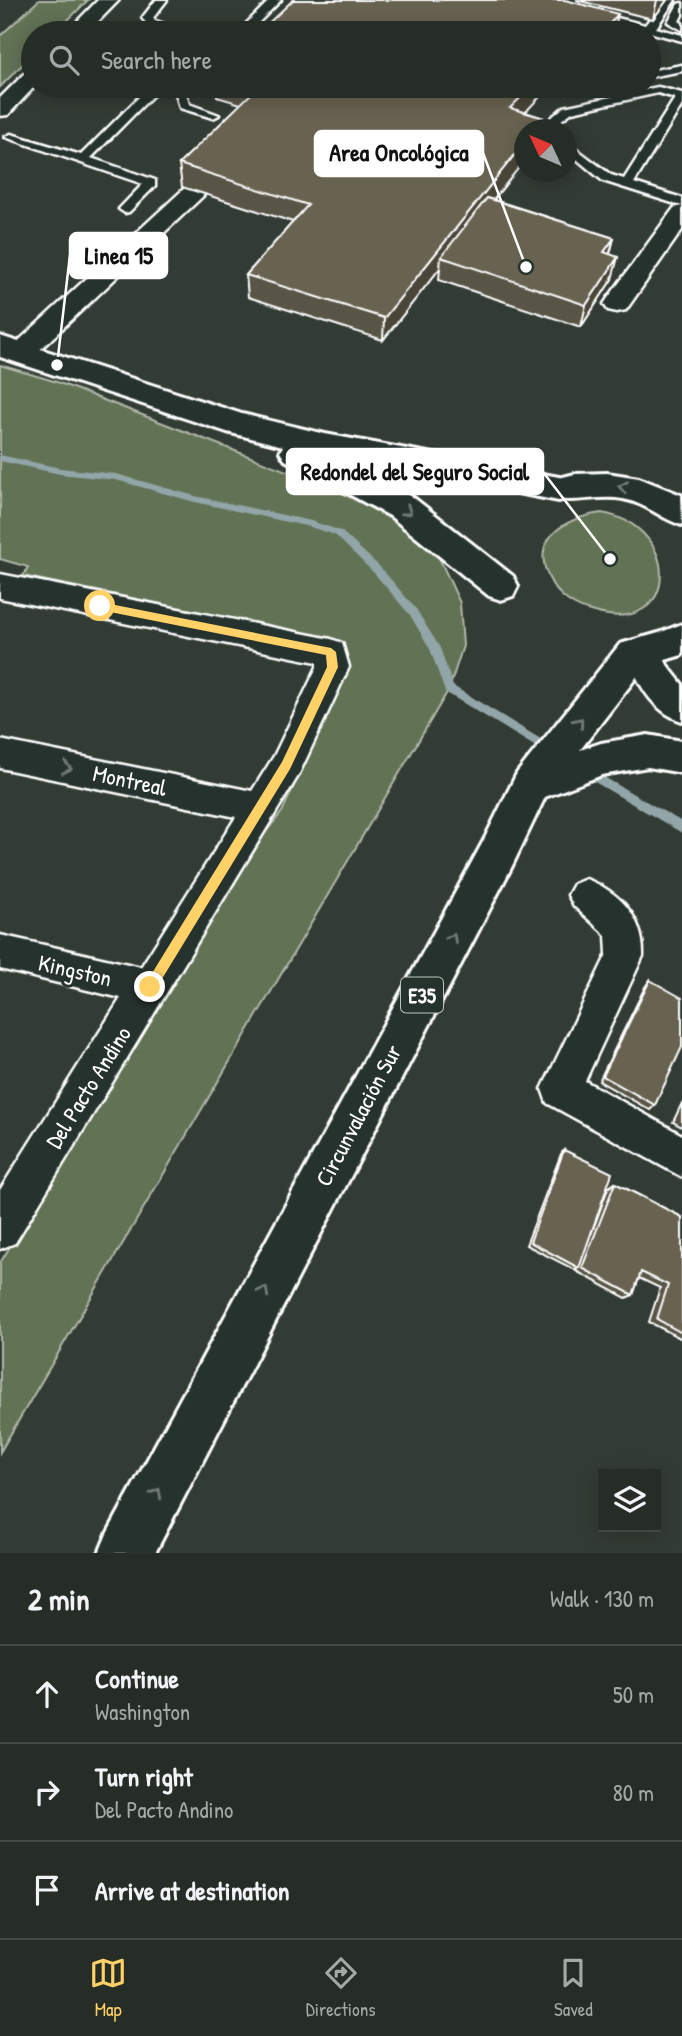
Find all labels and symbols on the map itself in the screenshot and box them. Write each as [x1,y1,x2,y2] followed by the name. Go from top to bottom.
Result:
[514,119,577,182] north arrow
[315,131,483,176] callout: Area Oncológica
[329,136,469,169] text: Area Oncológica
[70,233,167,278] callout: Linea 15
[85,239,154,271] text: Linea 15
[287,449,543,494] callout: Redondel del Seguro Social
[301,455,530,488] text: Redondel del Seguro Social
[617,481,629,496] one-way arrow
[399,503,412,515] one-way arrow
[84,590,115,621] route start
[571,717,583,730] one-way arrow
[90,757,170,803] street label: Montreal
[61,759,73,774] one-way arrow
[444,933,457,946] one-way arrow
[35,947,115,993] street label: Kingston
[134,971,165,1002] route end
[401,978,443,1012] road number: E35
[38,1020,138,1154] street label: Del Pacto Andino
[308,1039,408,1191] street label: Circunvalación Sur
[256,1285,269,1298] one-way arrow
[149,1487,163,1500] one-way arrow

